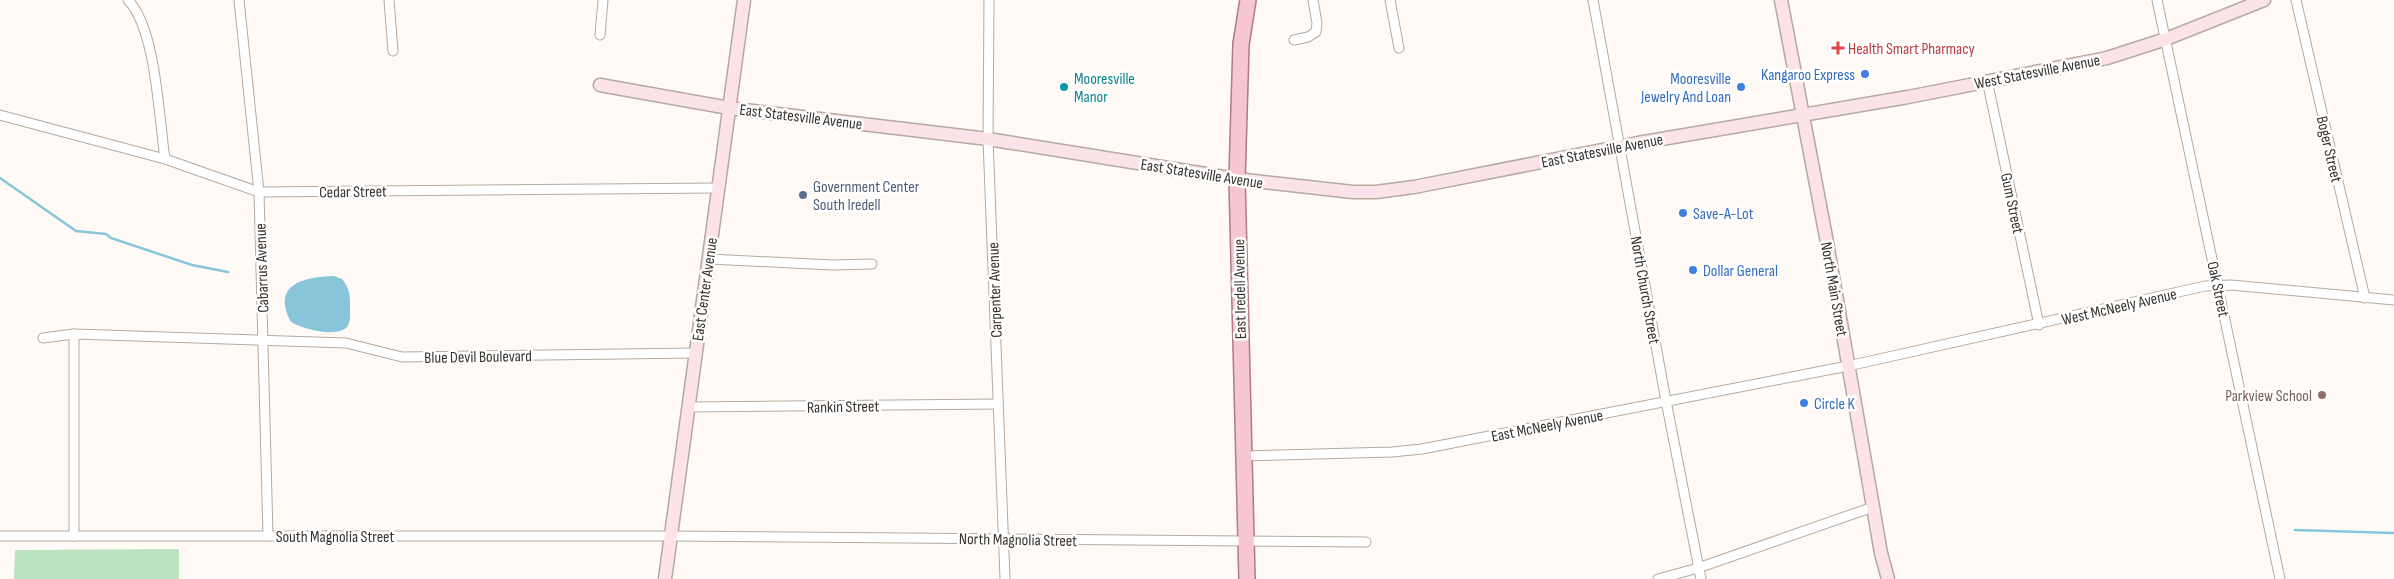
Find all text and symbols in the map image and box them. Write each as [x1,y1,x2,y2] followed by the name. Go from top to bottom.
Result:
[1848,40,1975,59] place label: Health Smart Pharmacy
[1832,42,1844,54] marker: Health Smart Pharmacy
[1973,51,2102,94] street label: West Statesville Avenue
[1761,66,1855,85] place label: Kangaroo Express
[1859,68,1871,80] marker: Kangaroo Express
[1074,70,1135,107] place label: Mooresville Manor
[1640,70,1731,107] place label: Mooresville Jewelry And Loan
[1058,81,1070,93] marker: Mooresville Manor
[1735,81,1747,93] marker: Mooresville Jewelry And Loan
[738,101,863,134] street label: East Statesville Avenue
[2312,114,2345,184] street label: Boger Street
[1540,130,1665,173] street label: East Statesville Avenue
[1139,155,1264,194] street label: East Statesville Avenue
[1996,171,2027,235] street label: Gum Street
[813,178,920,215] place label: Government Center South Iredell
[319,182,387,203] street label: Cedar Street
[797,189,809,201] marker: Government Center South Iredell
[1693,205,1754,224] place label: Save-A-Lot
[1677,207,1689,219] marker: Save-A-Lot
[251,223,274,313] street label: Cabarrus Avenue
[1626,235,1663,346] street label: North Church Street
[689,236,722,342] street label: East Center Avenue
[1230,239,1251,339] street label: East Iredell Avenue
[1816,241,1851,338] street label: North Main Street
[984,242,1007,338] street label: Carpenter Avenue
[2202,260,2233,319] street label: Oak Street
[1703,262,1778,281] place label: Dollar General
[1687,264,1699,276] marker: Dollar General
[2060,285,2179,330] street label: West McNeely Avenue
[424,347,532,368] street label: Blue Devil Boulevard
[2225,387,2312,406] place label: Parkview School
[2316,389,2328,401] marker: Parkview School
[1814,395,1855,414] place label: Circle K
[807,397,880,418] street label: Rankin Street
[1798,397,1810,409] marker: Circle K
[1490,406,1605,447] street label: East McNeely Avenue
[276,528,394,547] street label: South Magnolia Street
[959,530,1077,551] street label: North Magnolia Street

